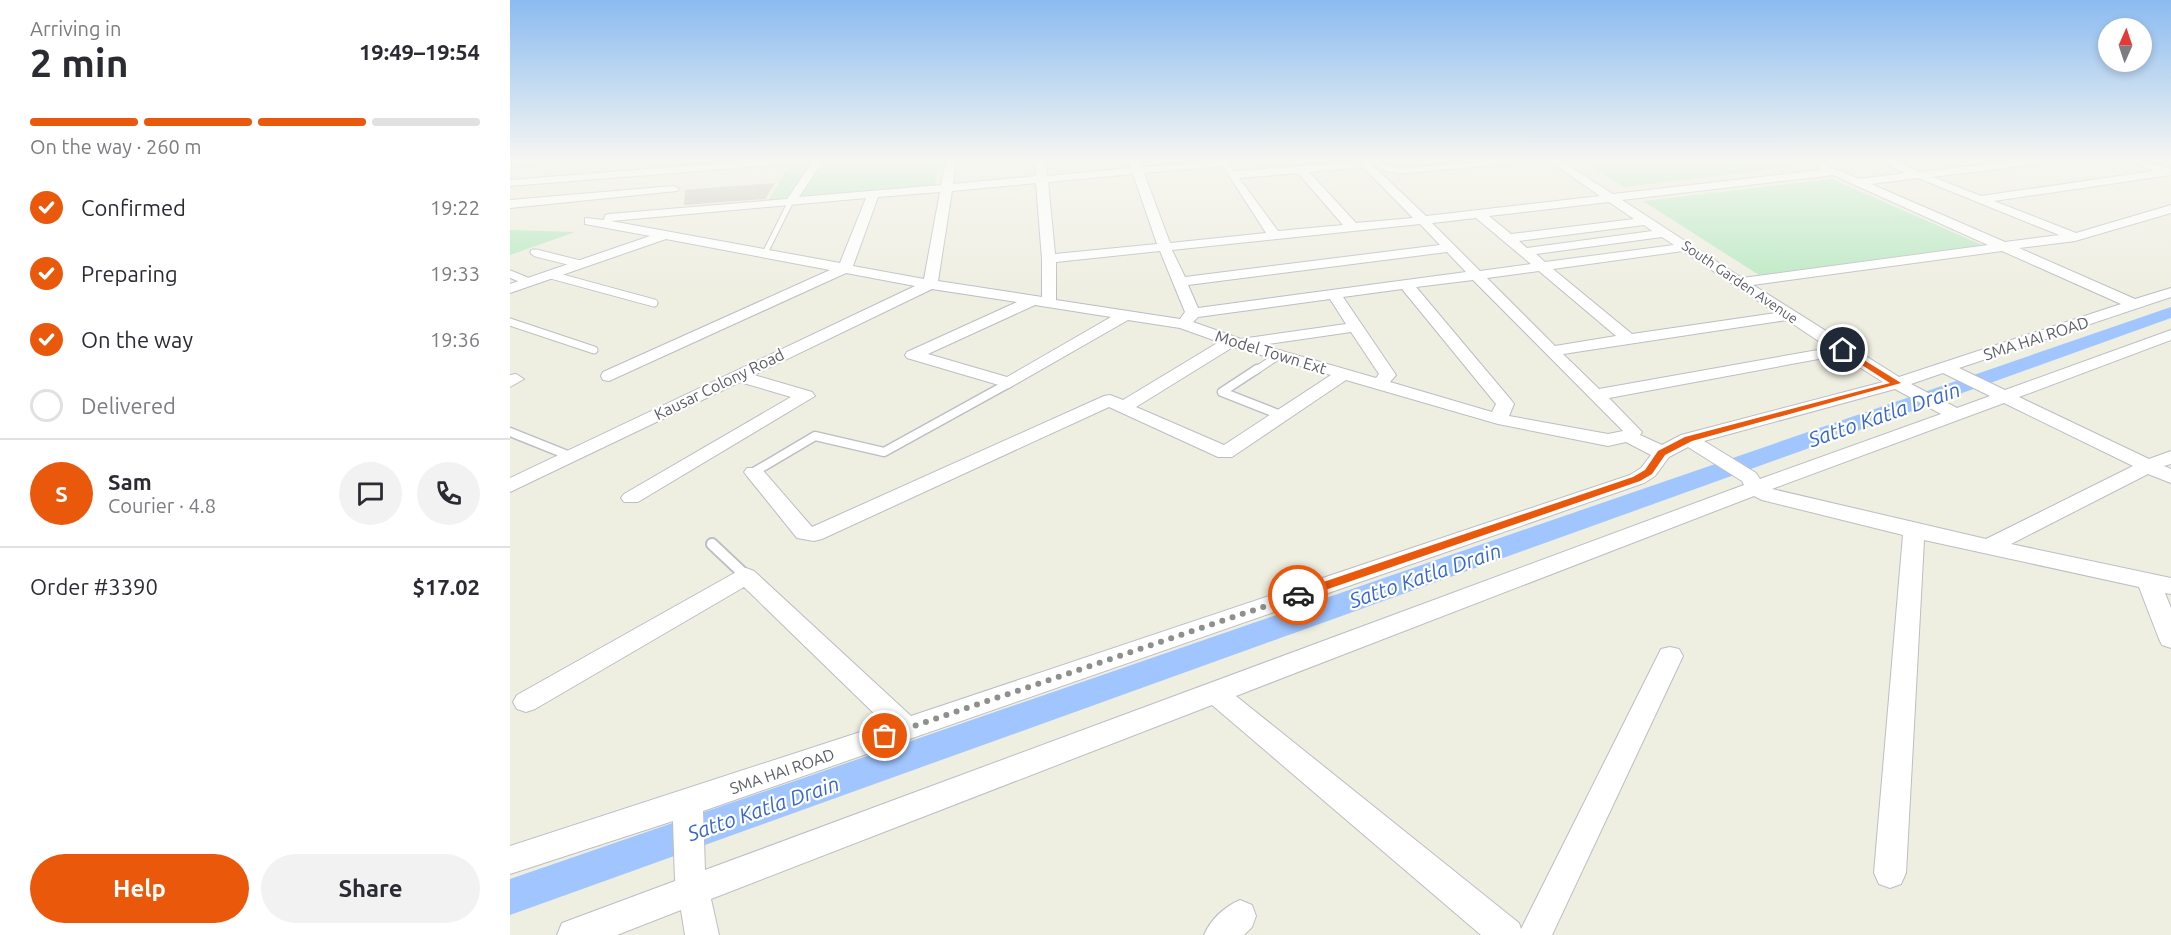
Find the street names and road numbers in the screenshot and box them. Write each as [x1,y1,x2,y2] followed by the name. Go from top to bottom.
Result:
[1679,237,1801,327] street label: South Garden Avenue
[1981,313,2091,363] street label: SMA HAI ROAD
[1213,327,1330,378] street label: Model Town Ext
[651,345,787,423] street label: Kausar Colony Road
[727,745,837,797] street label: SMA HAI ROAD

